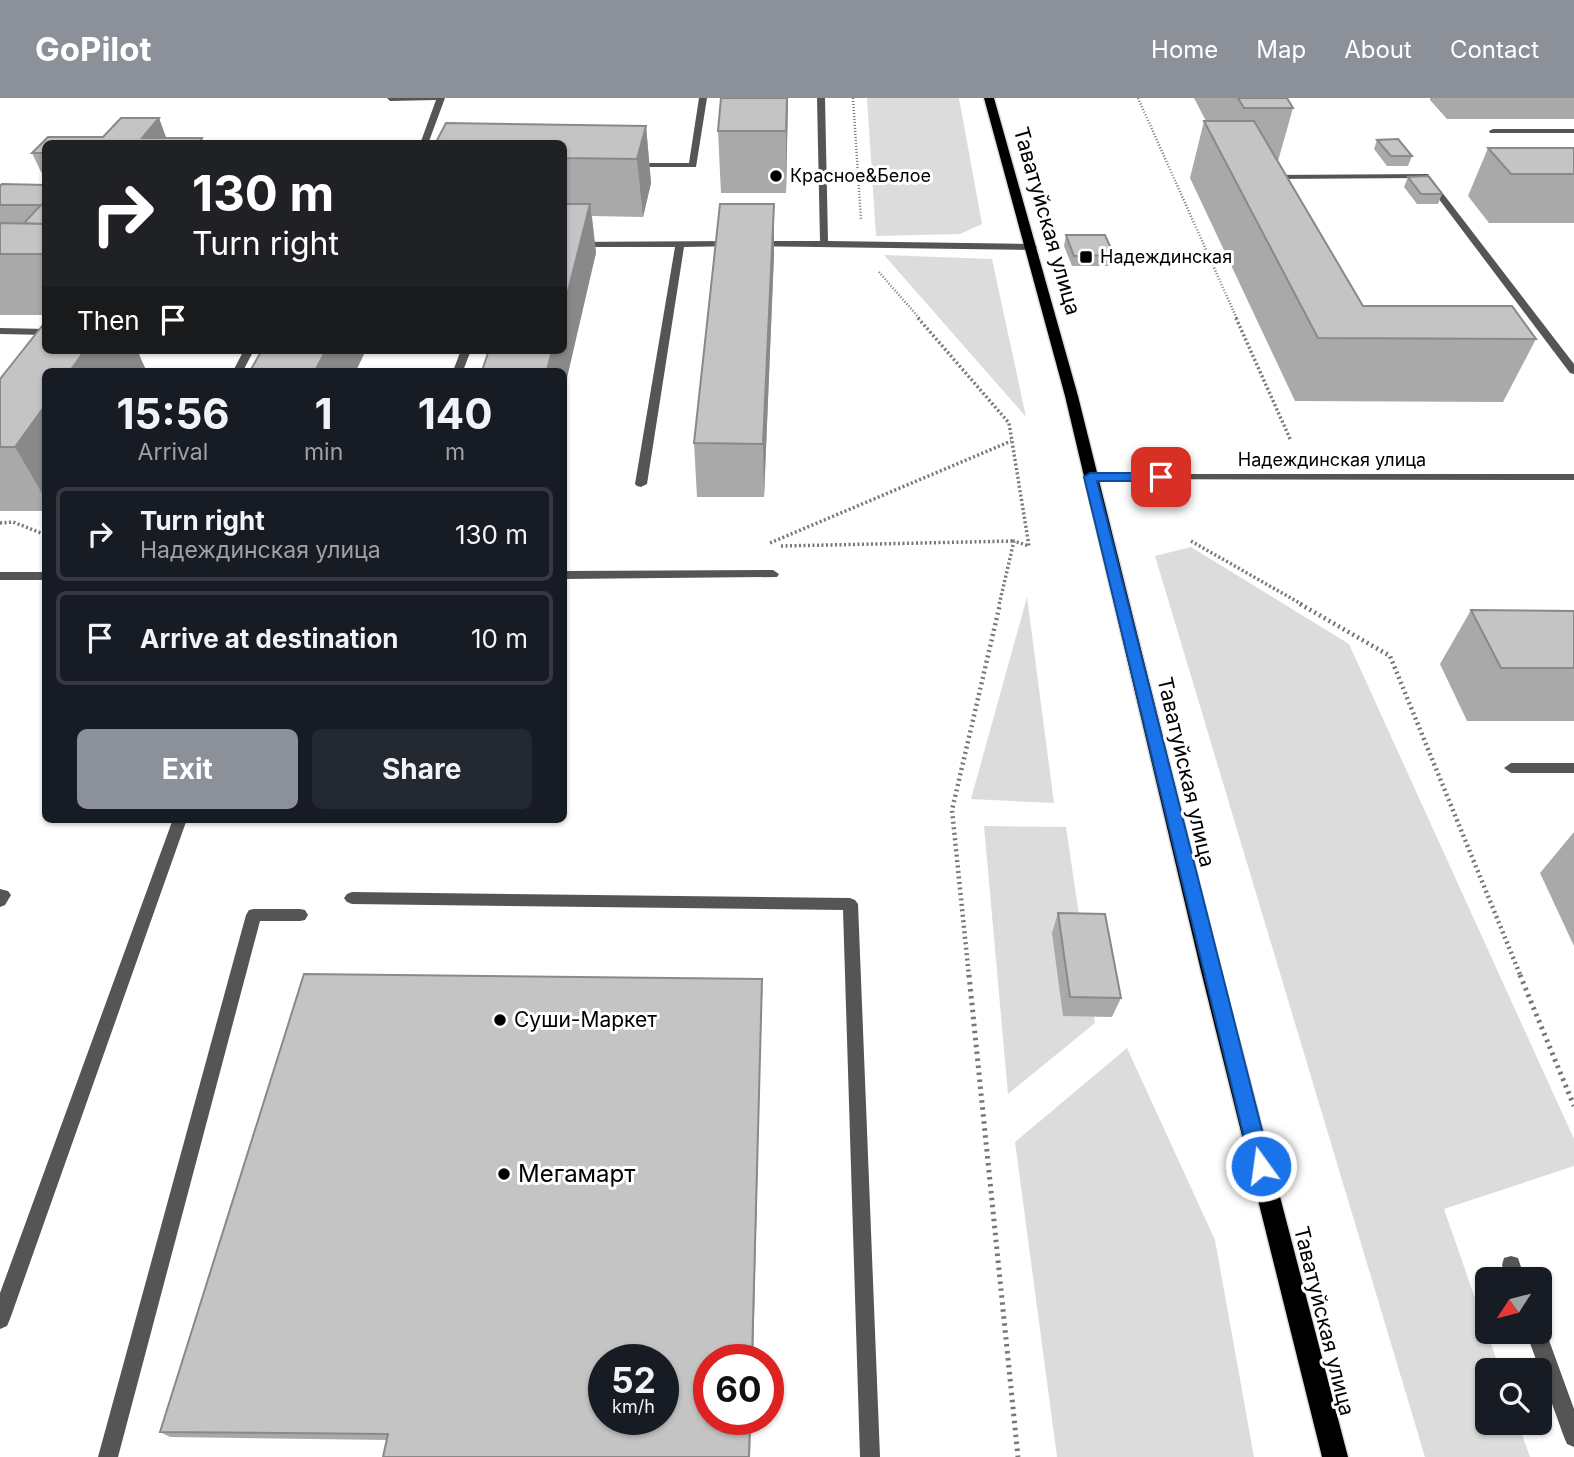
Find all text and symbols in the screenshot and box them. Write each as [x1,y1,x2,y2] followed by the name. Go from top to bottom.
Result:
[35,29,152,69] text: GoPilot
[1151,35,1218,64] text: Home
[1256,35,1306,64] text: Map
[1344,35,1412,64] text: About
[1450,35,1539,64] text: Contact
[1009,124,1086,318] street label: Таватуйская улица
[192,164,334,223] text: 130 m
[790,165,931,186] place label: Красное&Белое
[77,168,168,259] icon: right
[768,168,784,184] marker: Красное&Белое
[192,224,339,263] text: Turn right
[1100,246,1232,267] place label: Надеждинская
[1078,249,1094,265] marker: Надеждинская
[154,301,192,339] icon: arrive
[77,305,140,336] text: Then
[116,388,230,439] text: 15:56
[315,388,333,439] text: 1
[418,388,493,439] text: 140
[138,438,208,466] text: Arrival
[304,438,343,466] text: min
[445,438,465,466] text: m
[1131,447,1191,507] pin
[1238,449,1426,470] street label: Надеждинская улица
[1142,458,1180,496] icon: arrive
[140,505,265,536] text: Turn right
[81,515,119,553] icon: right
[455,519,528,550] text: 130 m
[140,536,381,564] text: Надеждинская улица
[81,619,119,657] icon: arrive
[140,623,399,654] text: Arrive at destination
[471,623,528,654] text: 10 m
[1152,674,1221,869] street label: Таватуйская улица
[77,729,298,809] button: Exit
[312,729,532,809] button: Share
[514,1007,657,1032] place label: Суши-Маркет
[492,1012,508,1028] marker: Суши-Маркет
[1224,1129,1298,1203] position arrow
[518,1159,635,1188] place label: Мегамарт
[496,1166,512,1182] marker: Мегамарт
[1289,1224,1360,1418] street label: Таватуйская улица
[1475,1267,1552,1344] north arrow
[1475,1267,1552,1435] map controls
[693,1344,784,1435] speed limit sign: 60
[1475,1358,1552,1435] button: search
[611,1359,656,1401] text: 52
[612,1396,655,1417] text: km/h

